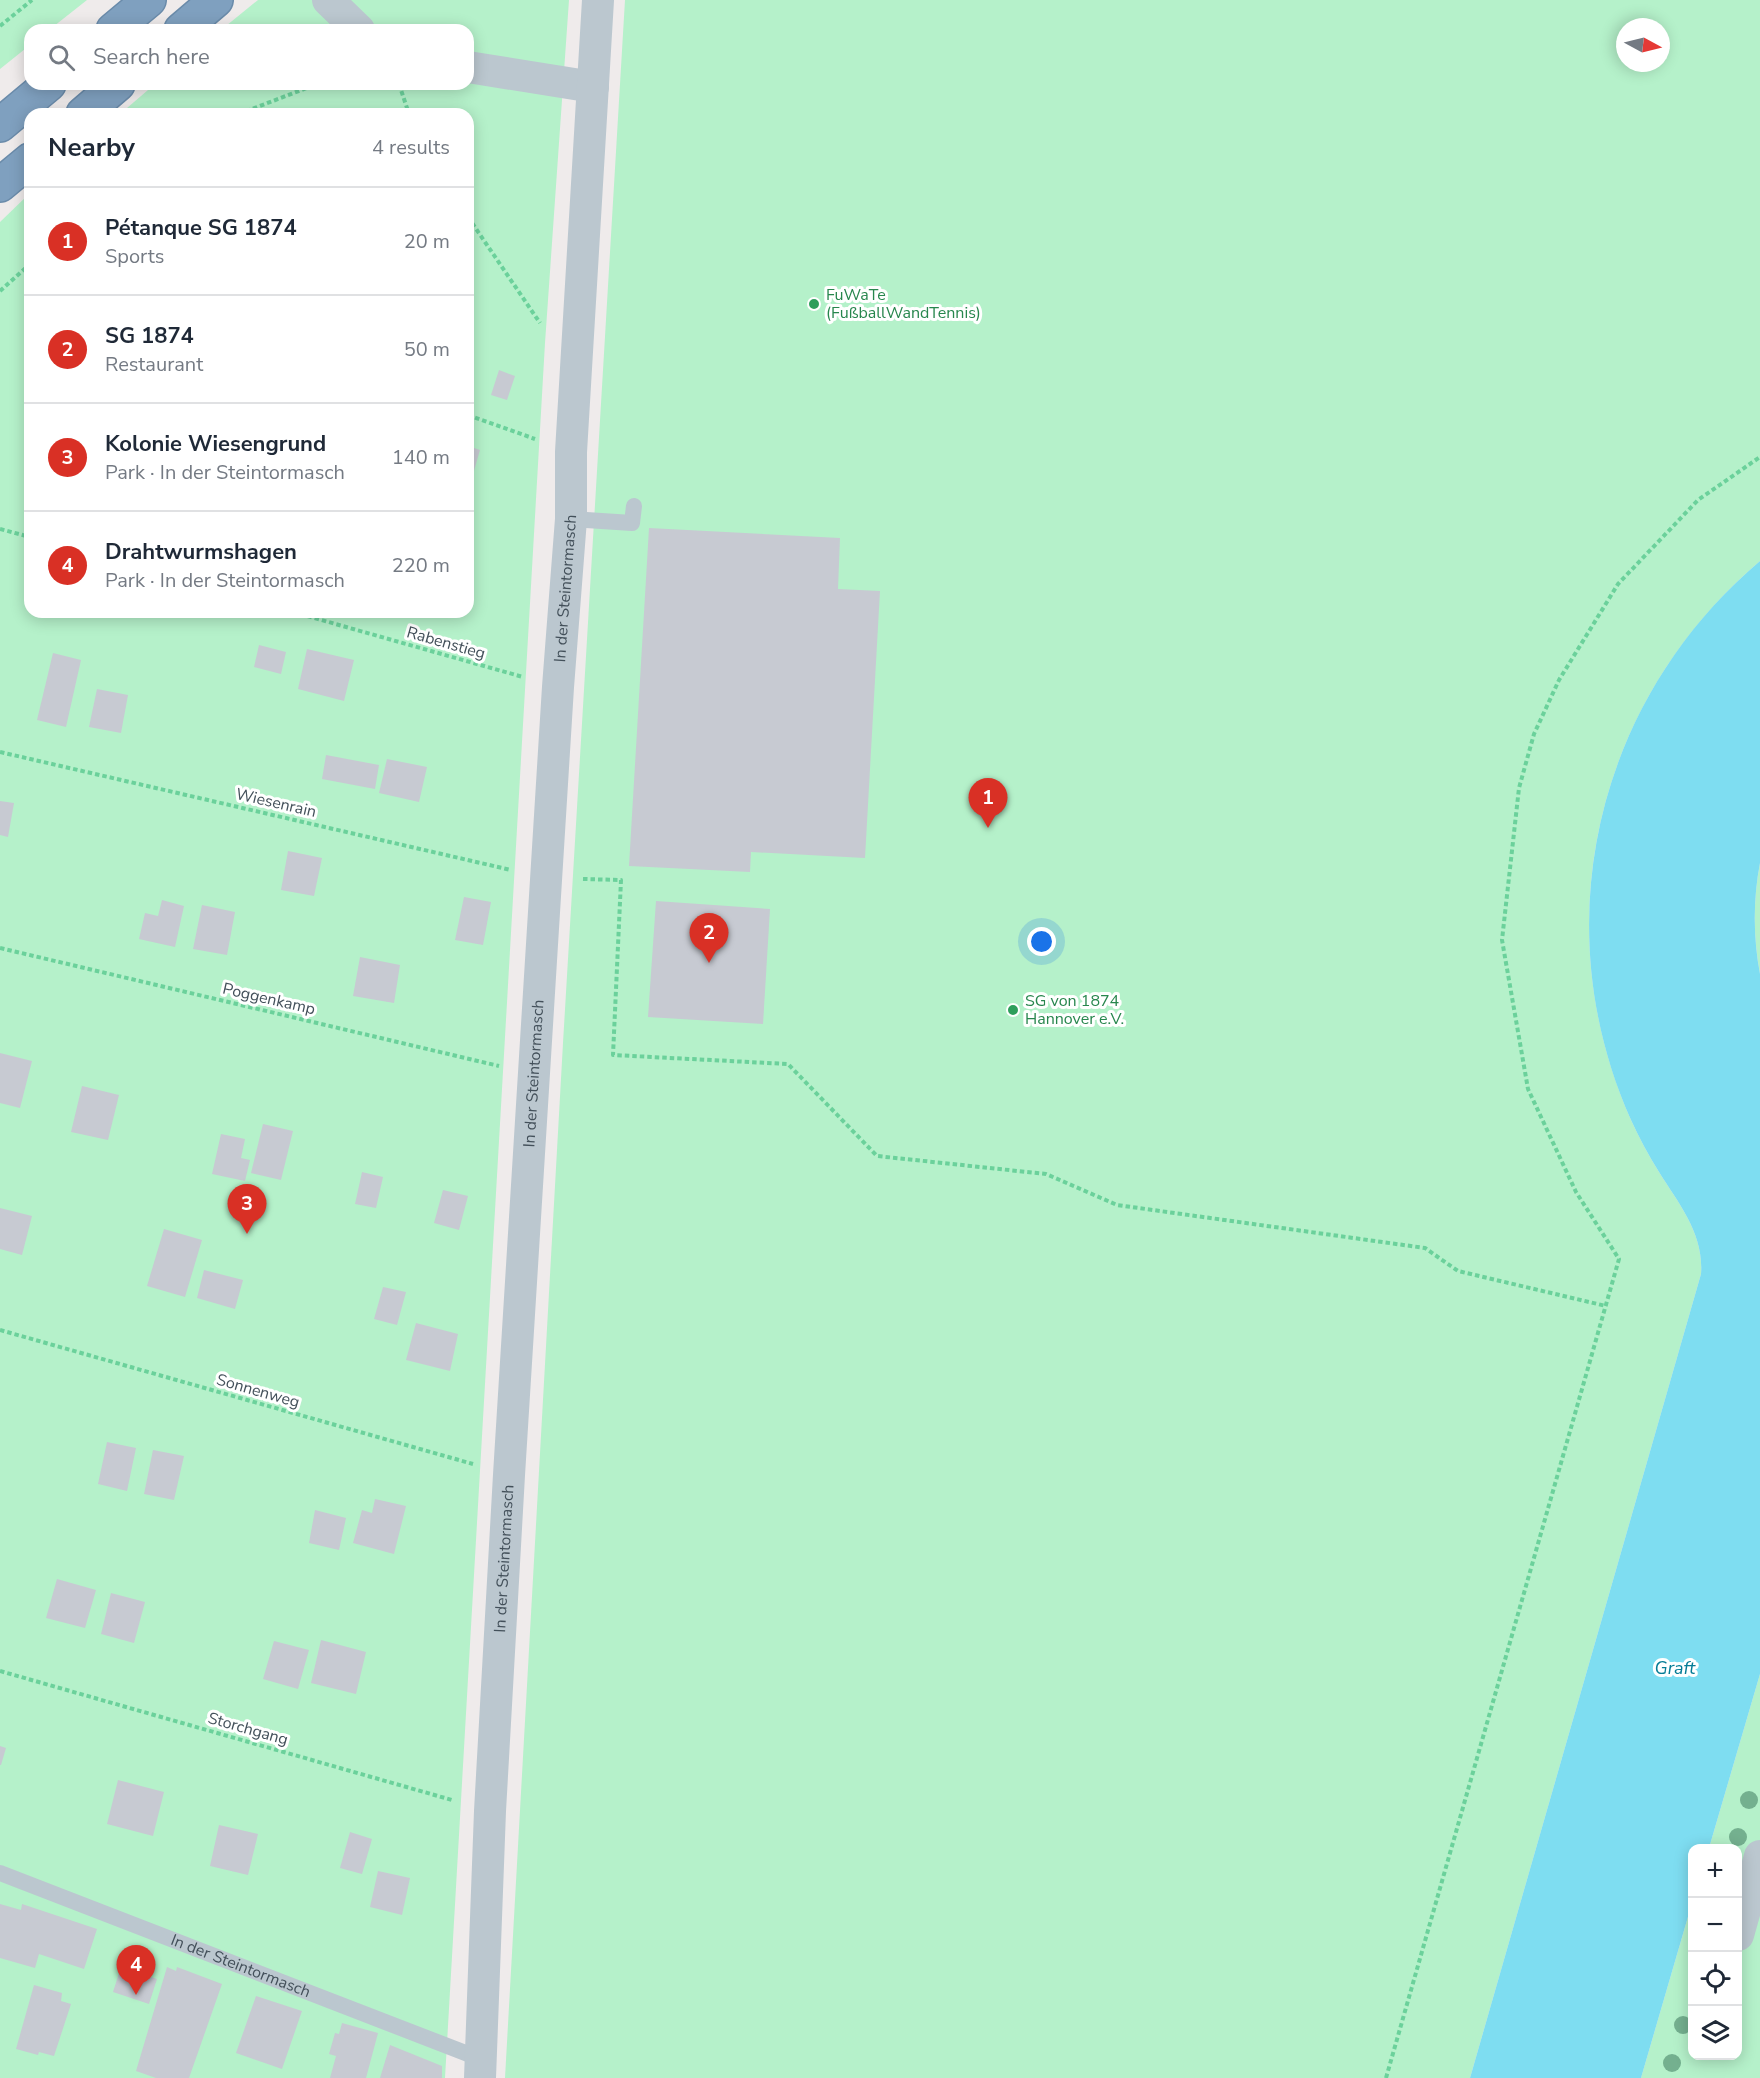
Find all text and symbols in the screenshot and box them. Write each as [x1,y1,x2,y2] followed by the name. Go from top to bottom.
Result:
[1616,18,1670,72] north arrow
[24,24,474,90] search box
[45,41,78,74] icon: search
[93,42,210,72] text: Search here
[48,130,135,165] text: Nearby
[372,134,450,161] text: 4 results
[105,213,297,243] text: Pétanque SG 1874
[62,228,74,255] text: 1
[404,228,450,255] text: 20 m
[105,243,164,270] text: Sports
[826,284,981,324] place label: FuWaTe (FußballWandTennis)
[807,297,821,311] marker: FuWaTe (FußballWandTennis)
[105,321,194,351] text: SG 1874
[62,336,74,363] text: 2
[404,336,450,363] text: 50 m
[105,351,203,378] text: Restaurant
[105,429,326,459] text: Kolonie Wiesengrund
[62,444,74,471] text: 3
[392,444,450,471] text: 140 m
[105,459,345,486] text: Park · In der Steintormasch
[549,514,582,663] street label: In der Steintormasch
[105,537,297,567] text: Drahtwurmshagen
[62,552,74,579] text: 4
[392,552,450,579] text: 220 m
[105,567,345,594] text: Park · In der Steintormasch
[404,621,488,665] street label: Rabenstieg
[968,778,1008,828] pin: 1
[234,783,318,823] street label: Wiesenrain
[690,914,728,963] pin: 2
[1027,927,1056,956] your location
[221,978,317,1020] street label: Poggenkamp
[1025,990,1124,1030] place label: SG von 1874 Hannover e.V.
[518,999,550,1148] street label: In der Steintormasch
[1006,1003,1020,1017] marker: SG von 1874 Hannover e.V.
[228,1184,266,1234] pin: 3
[214,1369,302,1413] street label: Sonnenweg
[489,1484,519,1633] street label: In der Steintormasch
[1655,1656,1696,1680] water label: Graft
[205,1707,291,1751] street label: Storchgang
[1688,1844,1742,2060] map controls
[1688,1844,1742,1898] button: +
[1688,1898,1742,1952] button: −
[168,1929,314,2003] street label: In der Steintormasch
[116,1946,156,1995] pin: 4
[1688,1952,1742,2006] button: locate
[1688,2006,1742,2060] button: layers

